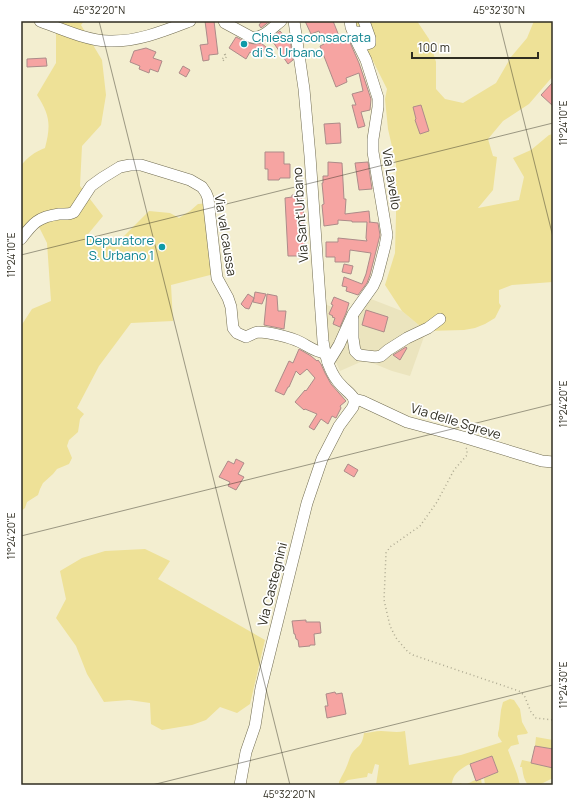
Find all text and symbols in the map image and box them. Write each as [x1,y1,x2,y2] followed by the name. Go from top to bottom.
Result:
[73,3,125,17] text: 45°32'20"N
[473,3,525,17] text: 45°32'30"N
[252,28,371,61] place label: Chiesa sconsacrata di S. Urbano
[412,34,538,60] scale bar
[239,39,249,49] marker: Chiesa sconsacrata di S. Urbano
[418,39,450,56] text: 100 m
[556,100,570,146] text: 11°24'10"E
[378,147,406,211] street label: Via Lavello
[288,166,312,263] street label: Via Sant'Urbano
[211,193,241,277] street label: Via val caussa
[86,231,154,264] place label: Depuratore S. Urbano 1
[4,232,18,278] text: 11°24'10"E
[157,242,167,252] marker: Depuratore S. Urbano 1
[556,380,570,427] text: 11°24'20"E
[409,399,504,443] street label: Via delle Sgreve
[4,512,18,559] text: 11°24'20"E
[253,540,291,628] street label: Via Castegnini
[556,661,570,708] text: 11°24'30"E
[263,787,315,801] text: 45°32'20"N

